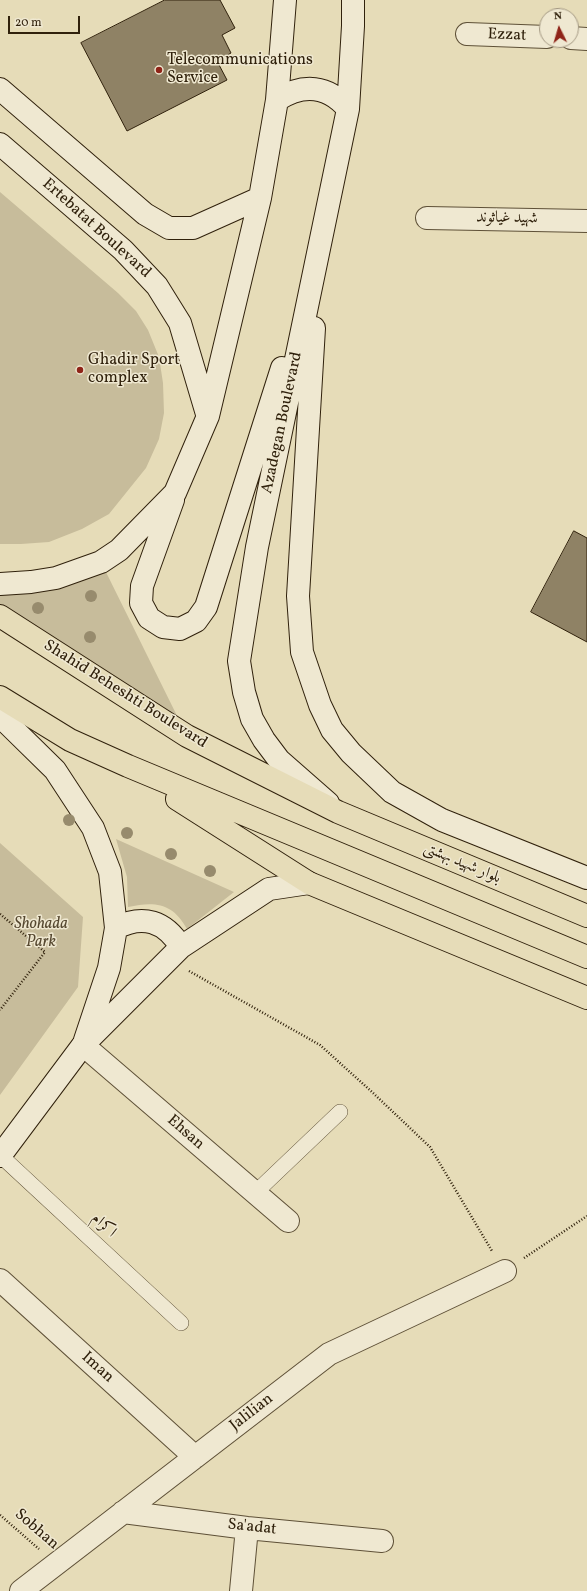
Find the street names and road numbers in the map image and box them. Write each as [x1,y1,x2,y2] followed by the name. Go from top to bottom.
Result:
[487,26,527,46] street label: Ezzat
[38,175,154,283] street label: Ertebatat Boulevard
[476,209,538,229] street label: شهید غیاثوند
[259,350,307,496] street label: Azadegan Boulevard
[40,637,210,753] street label: Shahid Beheshti Boulevard
[421,839,503,889] street label: بلوار شهید بهشتی
[162,1111,208,1155] street label: Ehsan
[86,1210,120,1242] street label: اکرام
[77,1348,117,1388] street label: Iman
[226,1390,278,1436] street label: Jalilian
[10,1505,62,1555] street label: Sobhan
[227,1516,277,1540] street label: Sa'adat

